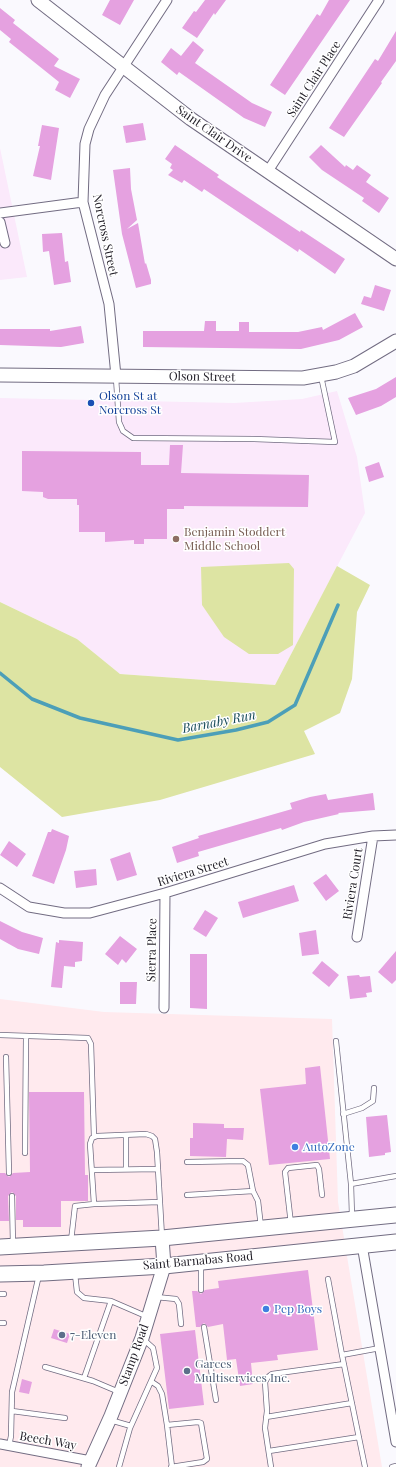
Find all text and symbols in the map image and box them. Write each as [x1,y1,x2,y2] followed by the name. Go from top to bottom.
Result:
[284,38,344,120] street label: Saint Clair Place
[173,103,255,165] street label: Saint Clair Drive
[89,193,121,277] street label: Norcross Street
[169,369,235,385] street label: Olson Street
[99,389,161,417] place label: Olson St at Norcross St
[86,398,96,408] marker: Olson St at Norcross St
[184,525,285,553] place label: Benjamin Stoddert Middle School
[171,534,181,544] marker: Benjamin Stoddert Middle School
[181,707,257,737] water label: Barnaby Run
[340,847,366,921] street label: Riviera Court
[156,854,230,890] street label: Riviera Street
[144,918,160,982] street label: Sierra Place
[303,1140,355,1154] place label: AutoZone
[290,1142,300,1152] marker: AutoZone
[142,1249,254,1273] street label: Saint Barnabas Road
[274,1302,322,1316] place label: Pep Boys
[261,1304,271,1314] marker: Pep Boys
[116,1322,152,1388] street label: Stamp Road
[70,1328,116,1342] place label: 7-Eleven
[57,1330,67,1340] marker: 7-Eleven
[195,1357,290,1385] place label: Garces Multiservices Inc.
[182,1366,192,1376] marker: Garces Multiservices Inc.
[18,1429,78,1453] street label: Beech Way

